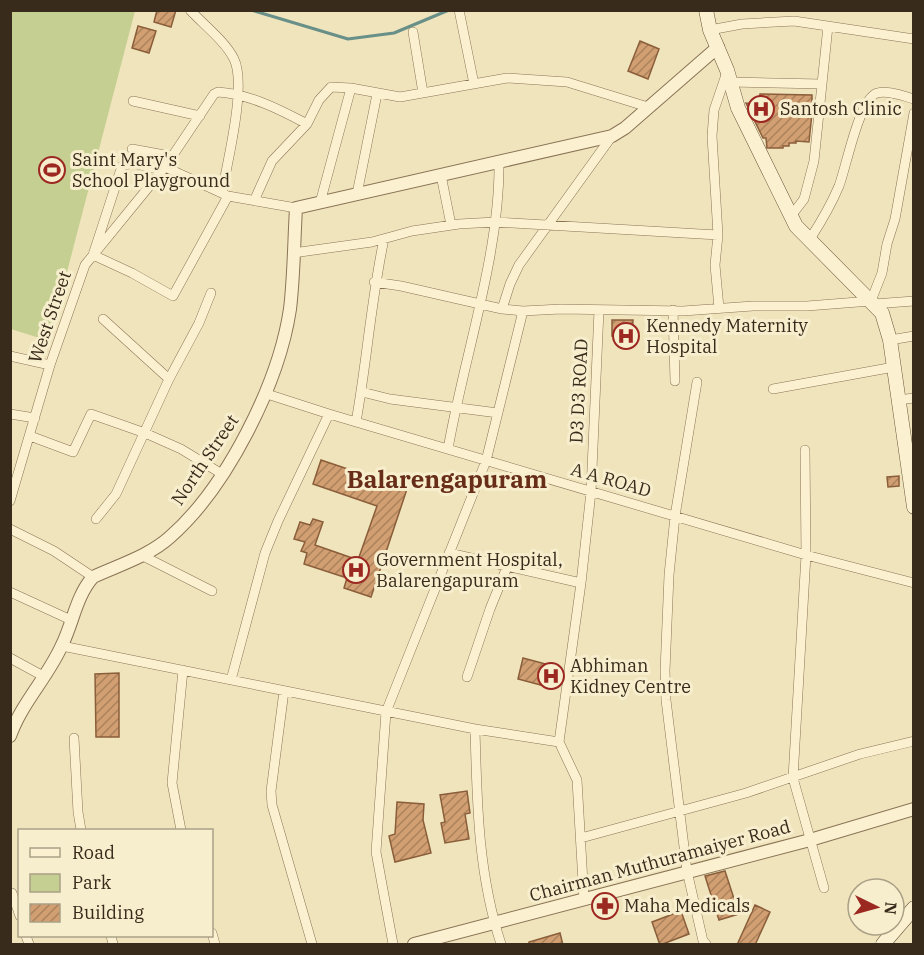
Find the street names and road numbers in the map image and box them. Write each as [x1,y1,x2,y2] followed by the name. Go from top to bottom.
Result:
[23,268,76,366] street label: West Street
[564,338,593,444] street label: D3 D3 ROAD
[166,410,243,509] street label: North Street
[568,457,654,502] street label: A A ROAD
[527,815,793,906] street label: Chairman Muthuramaiyer Road

